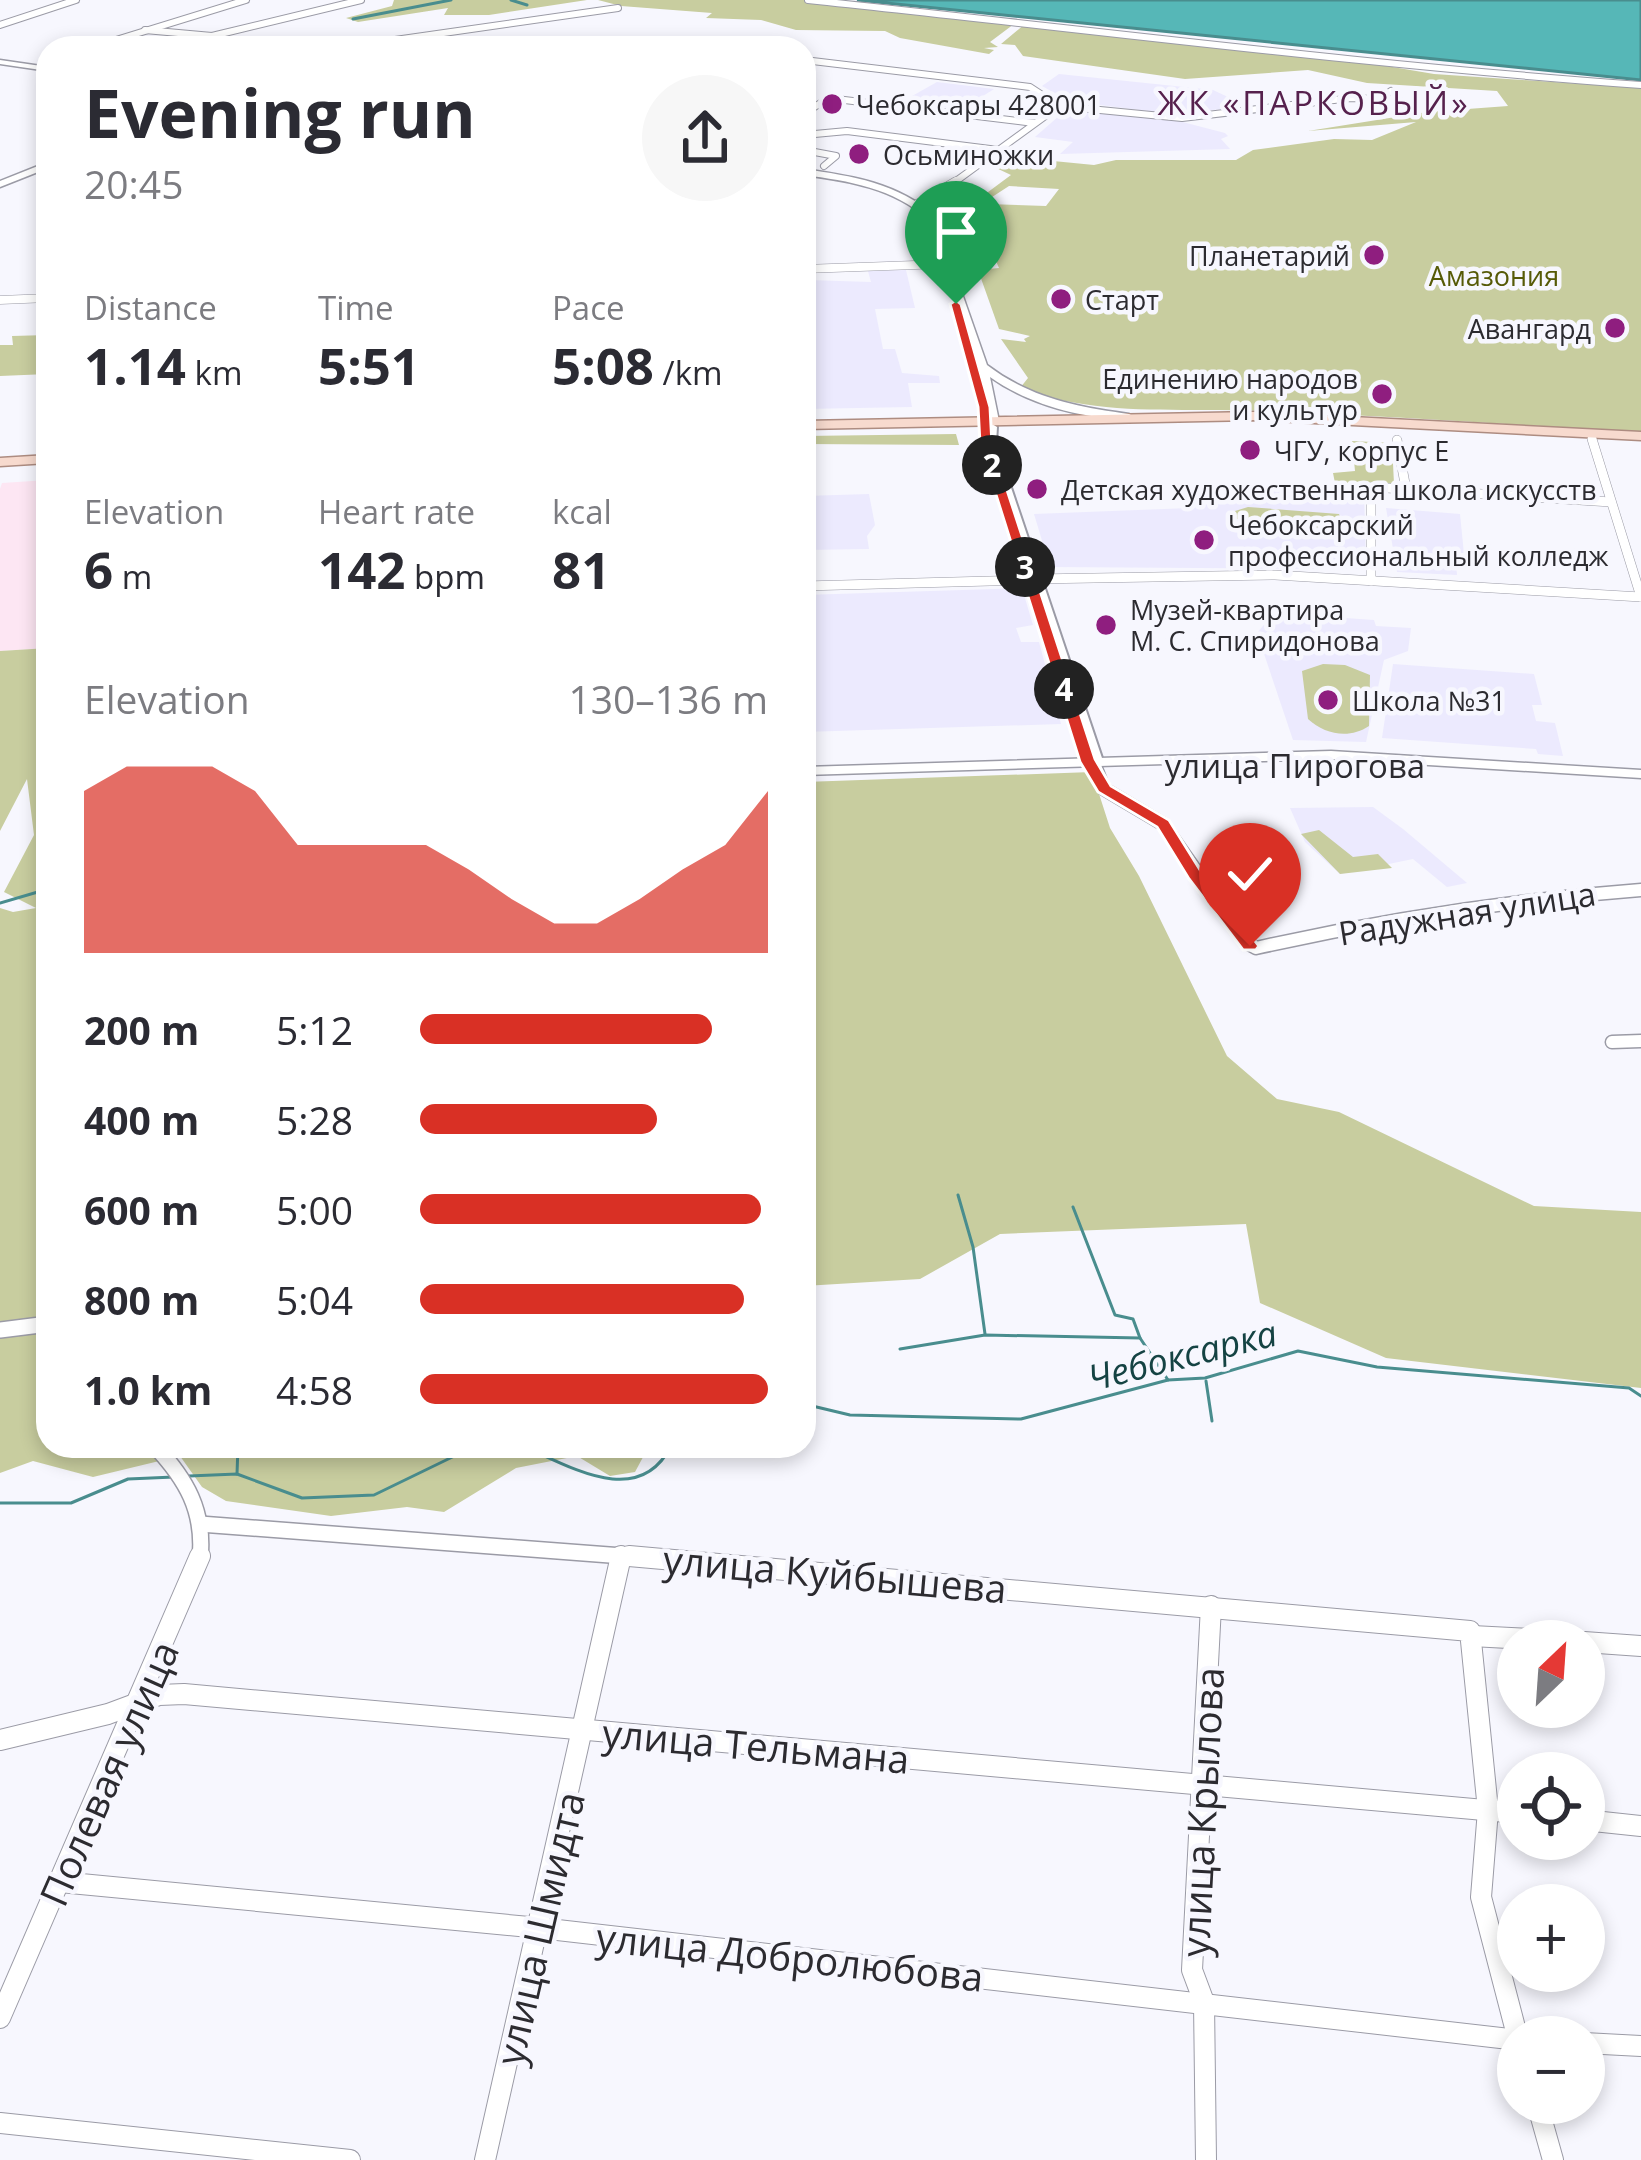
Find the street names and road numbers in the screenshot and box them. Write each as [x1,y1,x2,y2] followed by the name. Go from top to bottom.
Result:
[1165,743,1425,788] street label: улица Пирогова
[1335,870,1599,956] street label: Радужная улица
[661,1532,1009,1614] street label: улица Куйбышева
[26,1632,190,1914] street label: Полевая улица
[1167,1666,1235,1958] street label: улица Крылова
[600,1705,912,1785] street label: улица Тельмана
[482,1786,596,2070] street label: улица Шмидта
[594,1909,986,2003] street label: улица Добролюбова

